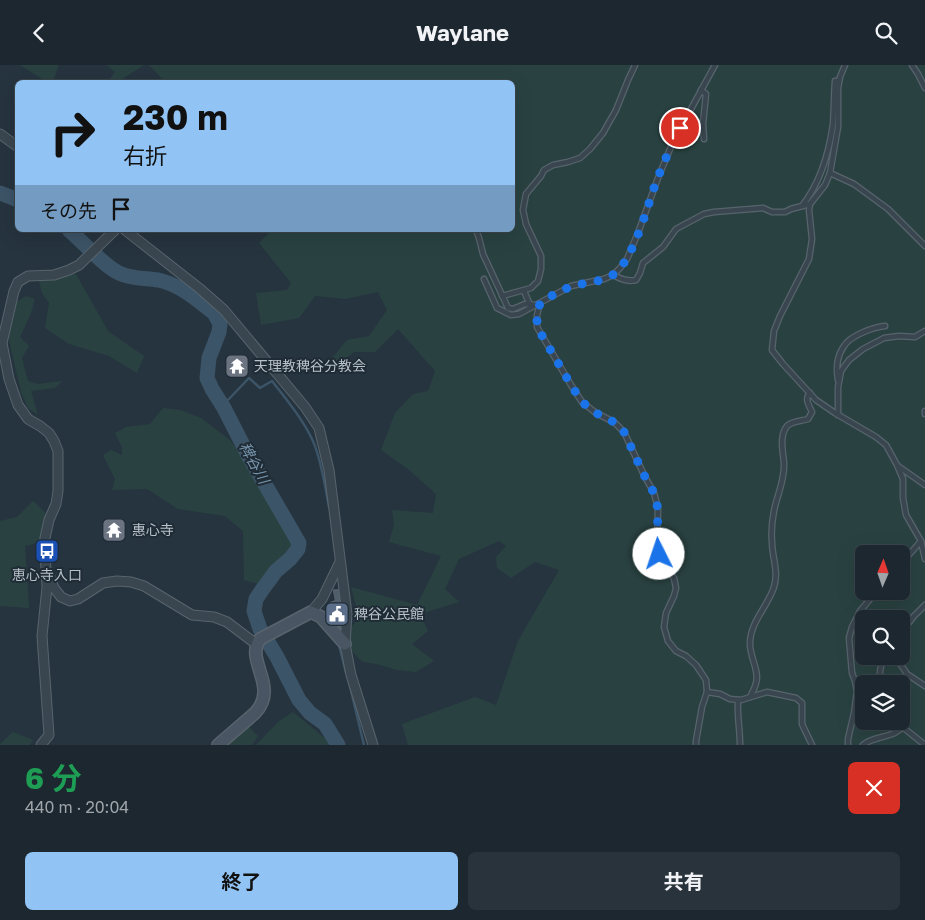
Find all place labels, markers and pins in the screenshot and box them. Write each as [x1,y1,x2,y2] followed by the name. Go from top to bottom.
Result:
[659,107,701,149] pin
[224,353,250,379] temple icon: 天理教稗谷分教会
[254,357,366,374] place label: 天理教稗谷分教会
[101,517,127,543] temple icon: 惠心寺
[132,521,174,538] place label: 惠心寺
[34,538,60,564] bus stop icon: 恵心寺入口
[12,566,82,583] place label: 恵心寺入口
[324,601,350,627] public building icon: 稗谷公民館
[354,605,424,622] place label: 稗谷公民館

